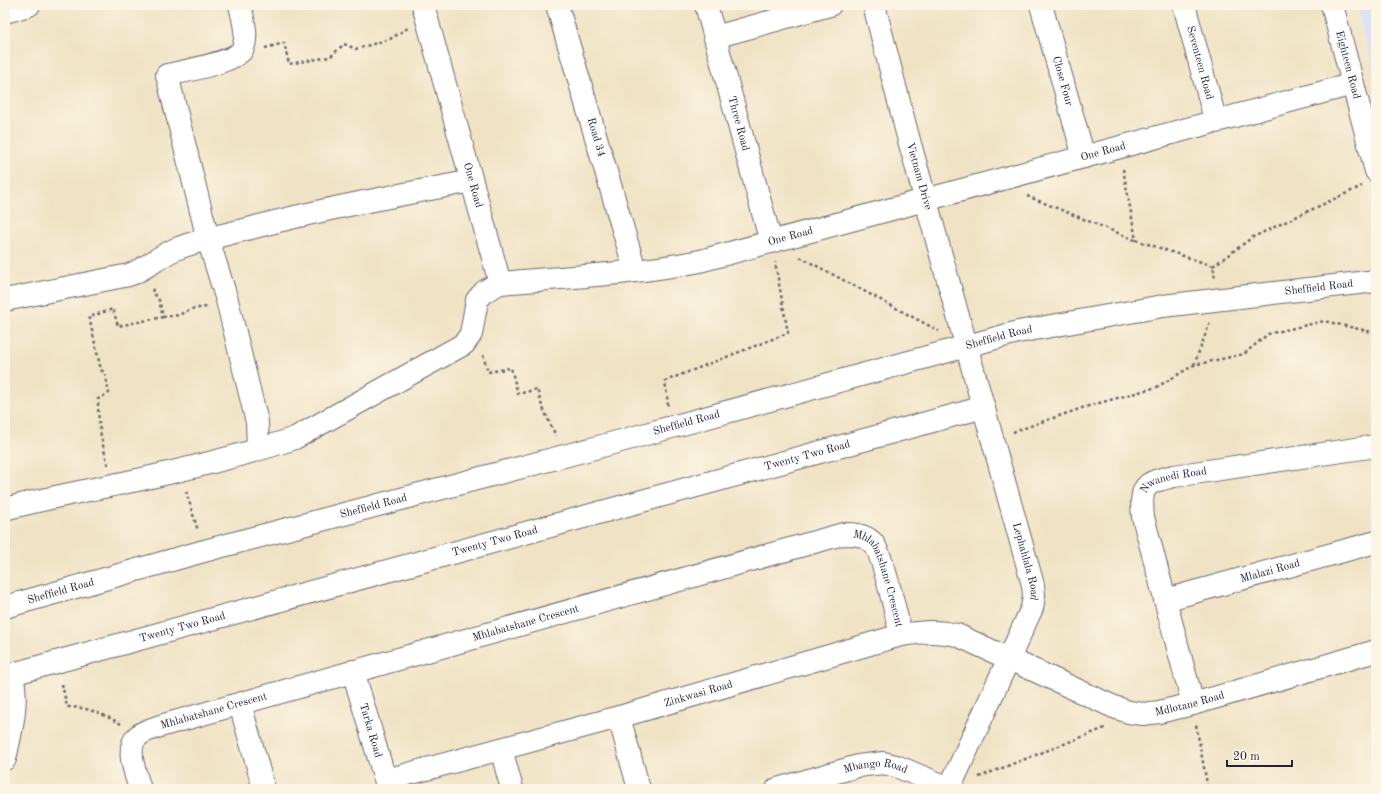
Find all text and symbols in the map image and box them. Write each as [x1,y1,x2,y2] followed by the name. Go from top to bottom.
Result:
[1185,25,1215,101] street label: Seventeen Road
[1334,30,1362,100] street label: Eighteen Road
[1050,55,1075,108] street label: Close Four
[726,95,751,152] street label: Three Road
[585,116,607,158] street label: Road 34
[1079,140,1127,163] street label: One Road
[904,141,934,211] street label: Vietnam Drive
[461,161,484,209] street label: One Road
[767,225,815,248] street label: One Road
[1284,278,1354,297] street label: Sheffield Road
[964,324,1034,352] street label: Sheffield Road
[652,408,721,437] street label: Sheffield Road
[763,438,852,473] street label: Twenty Two Road
[1138,466,1208,495] street label: Nwanedi Road
[339,492,408,520] street label: Sheffield Road
[1010,521,1040,602] street label: Lephahlala Road
[451,524,539,558] street label: Twenty Two Road
[852,529,904,628] street label: Mhlabatshane Crescent
[1239,558,1301,585] street label: Mlalazi Road
[26,577,96,606] street label: Sheffield Road
[471,603,580,643] street label: Mhlabatshane Crescent
[138,610,227,644] street label: Twenty Two Road
[663,679,734,709] street label: Zinkwasi Road
[1154,690,1226,718] street label: Mdlotane Road
[159,691,268,731] street label: Mhlabatshane Crescent
[357,702,384,759] street label: Tarka Road
[1227,742,1292,768] scale bar
[1233,751,1260,763] text: 20 m
[842,757,909,776] street label: Mbango Road

